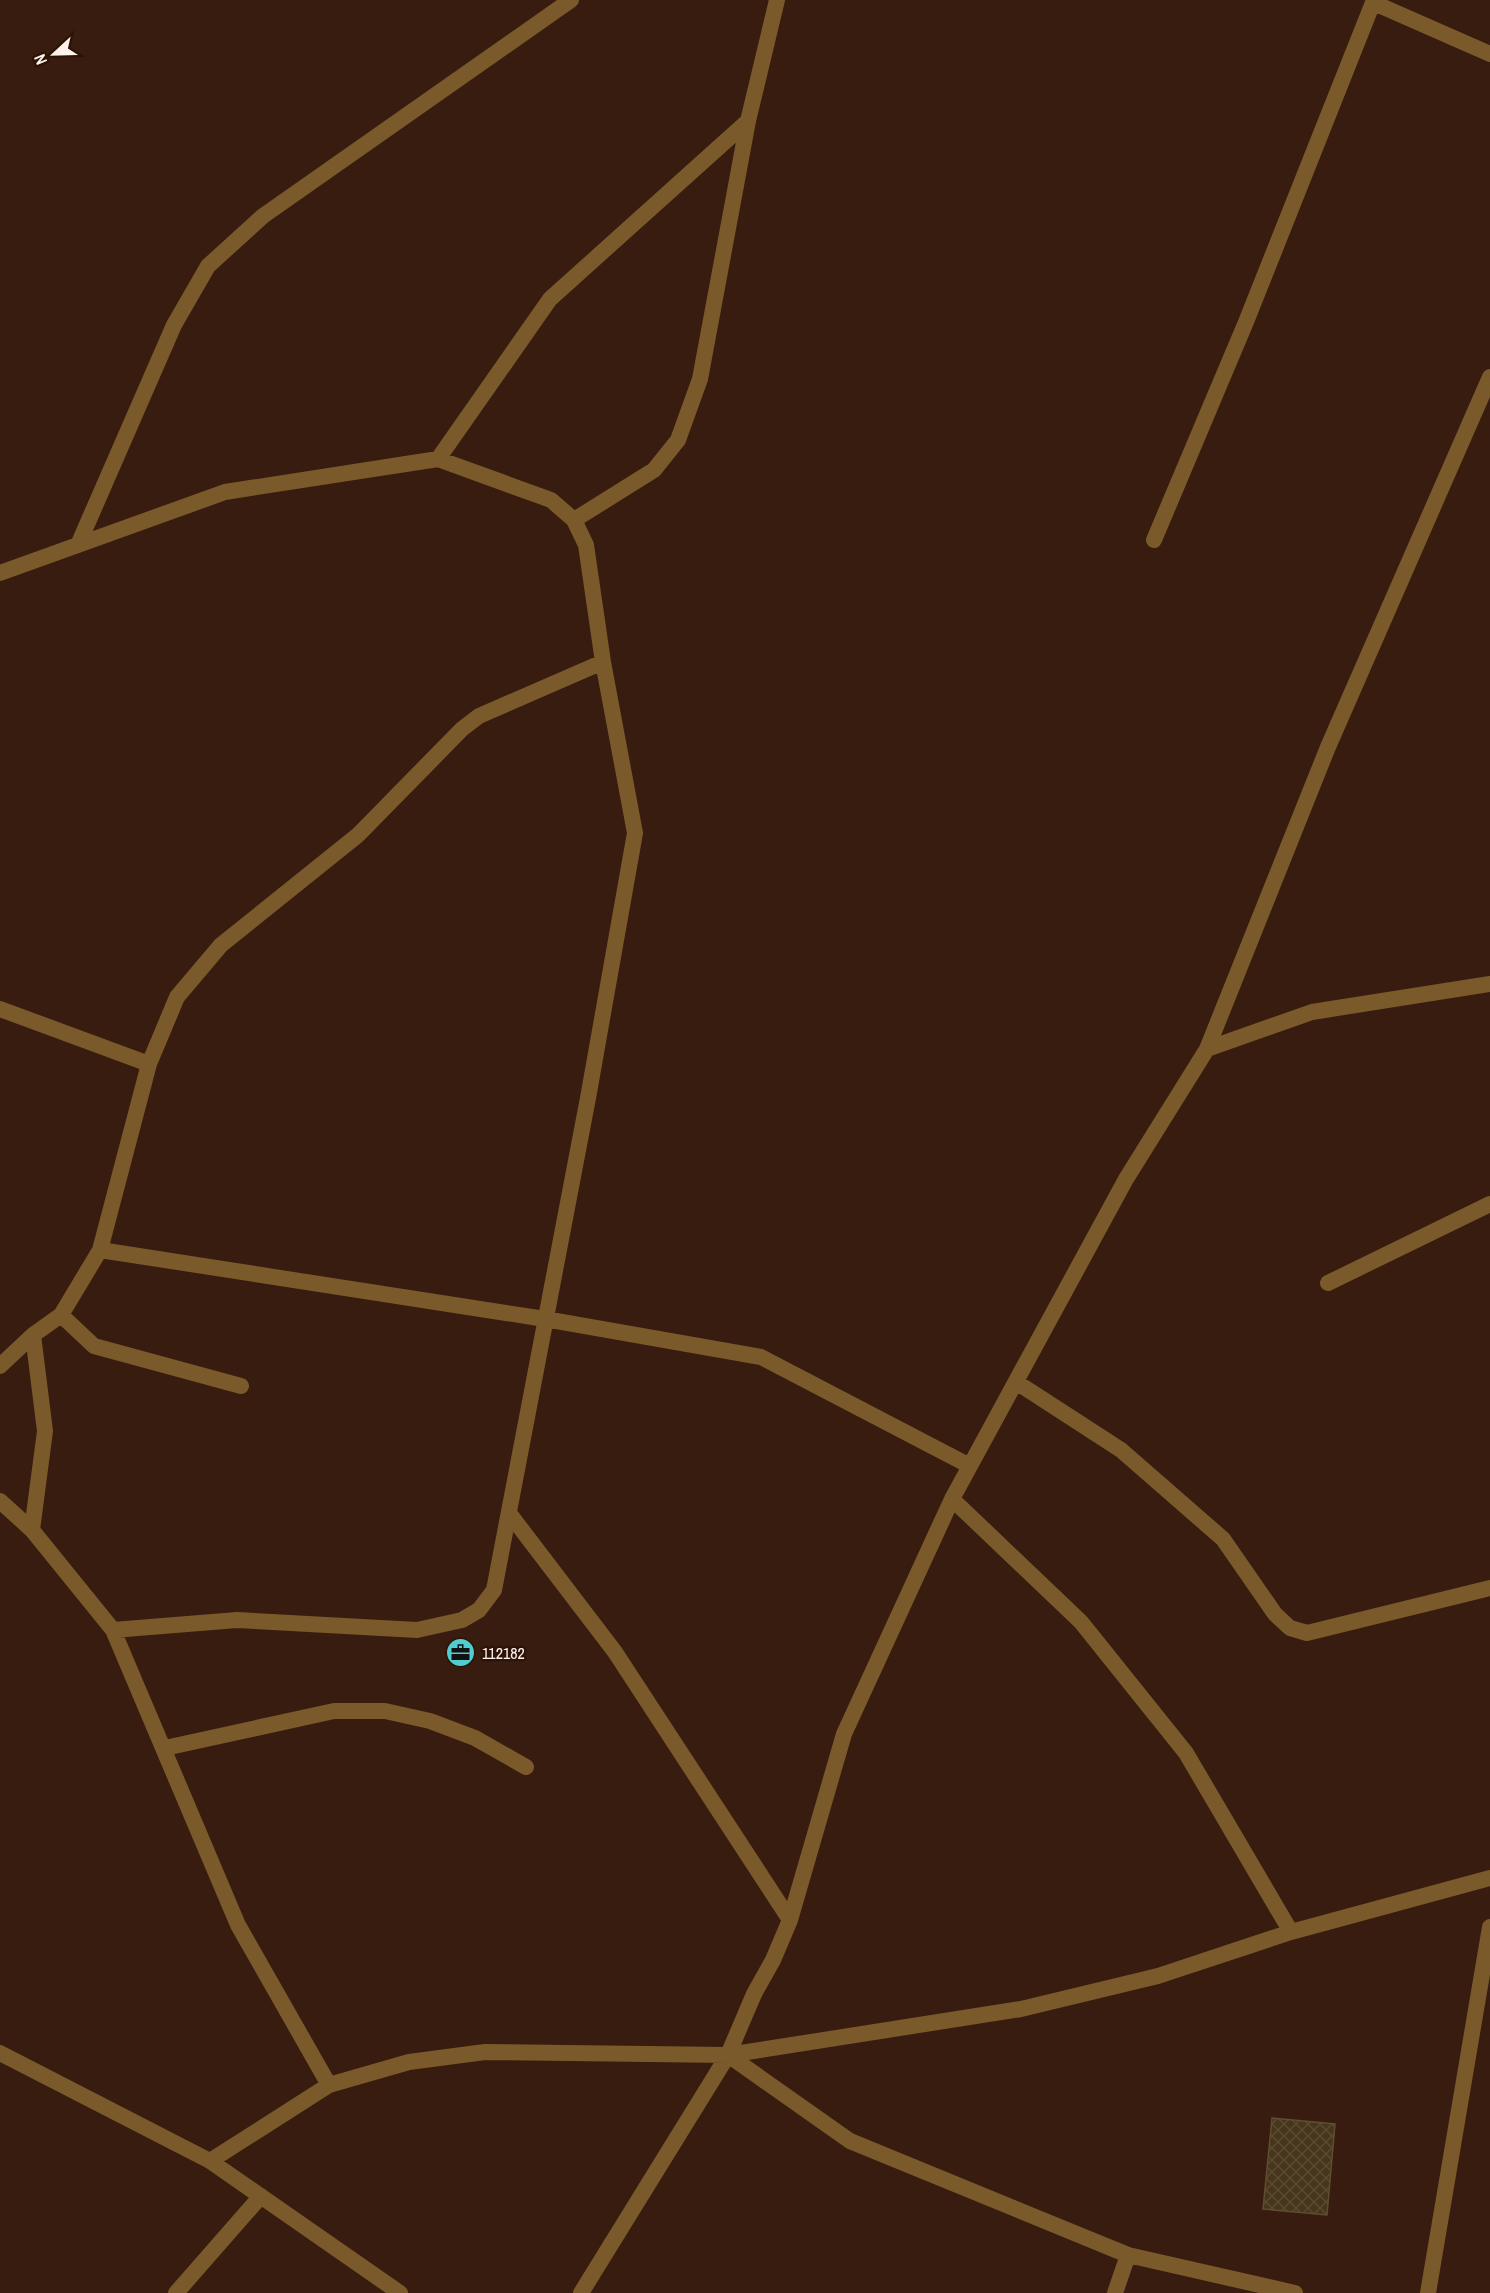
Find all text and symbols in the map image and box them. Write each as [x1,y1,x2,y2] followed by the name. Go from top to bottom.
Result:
[24,24,84,84] north arrow
[28,51,52,68] text: N
[445,1637,477,1669] office icon: 112182
[482,1642,525,1664] place label: 112182

